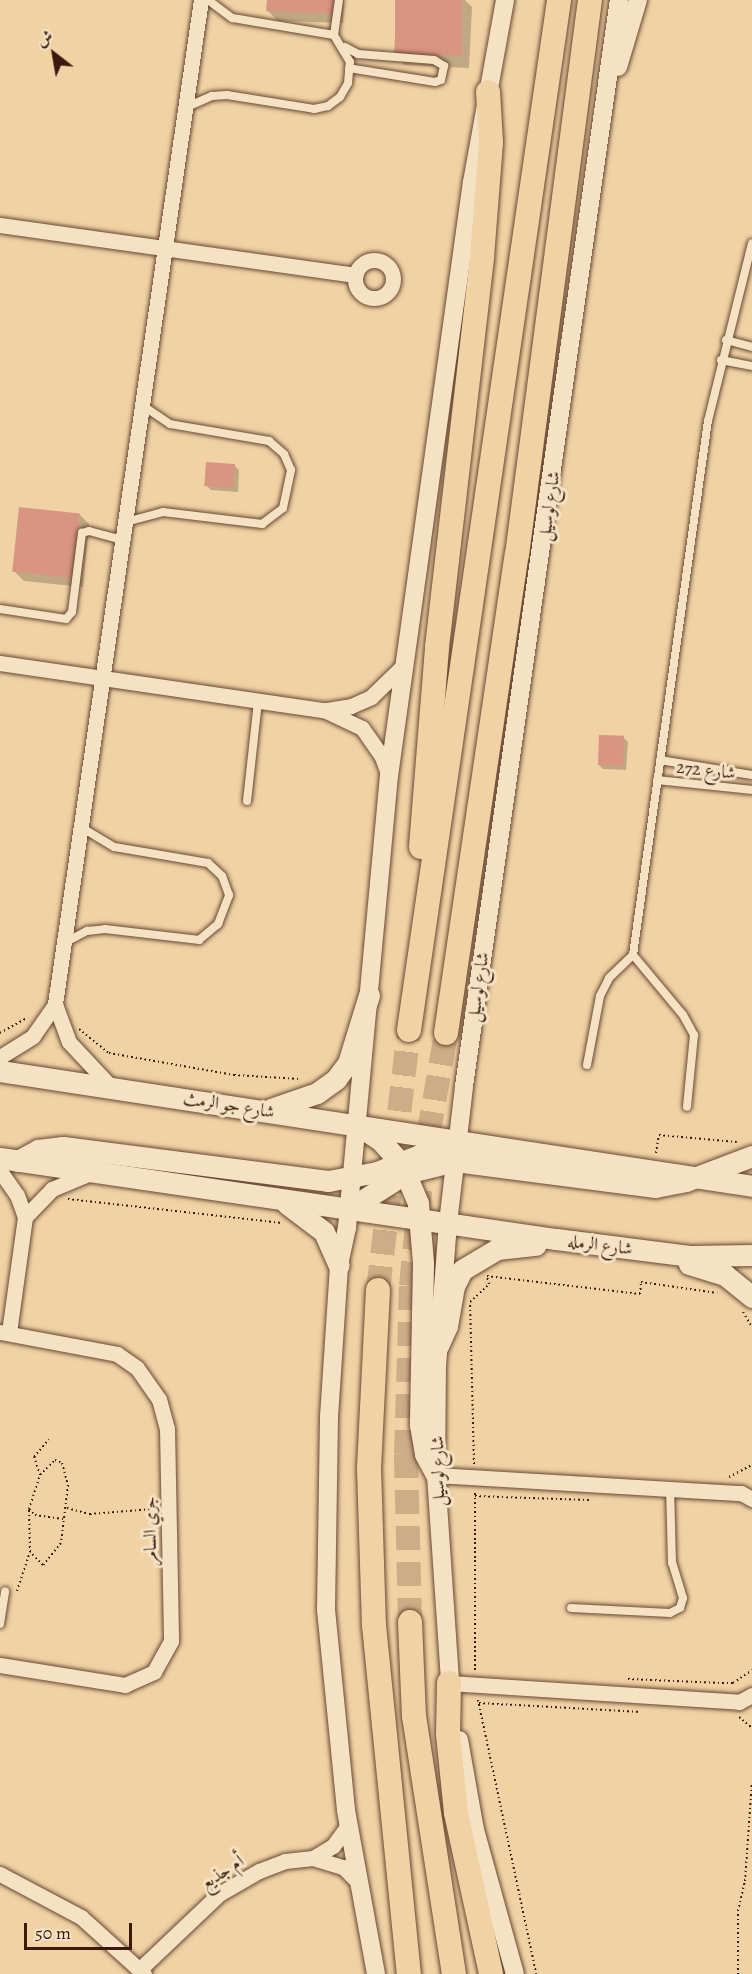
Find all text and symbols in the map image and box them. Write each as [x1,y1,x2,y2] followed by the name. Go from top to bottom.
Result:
[24,24,84,84] north arrow
[32,25,57,52] text: ش
[533,470,565,542] street label: شارع لوسيل
[675,756,737,784] street label: شارع 272
[462,951,494,1023] street label: شارع لوسيل
[182,1087,276,1123] street label: شارع جو الرمث
[566,1230,634,1260] street label: شارع الرمله
[427,1436,449,1506] street label: شارع لوسيل
[139,1496,161,1566] street label: جري السامر
[196,1850,248,1894] street label: أم جذيع
[27,1911,135,1949] scale bar
[35,1921,71,1945] text: 50 m

